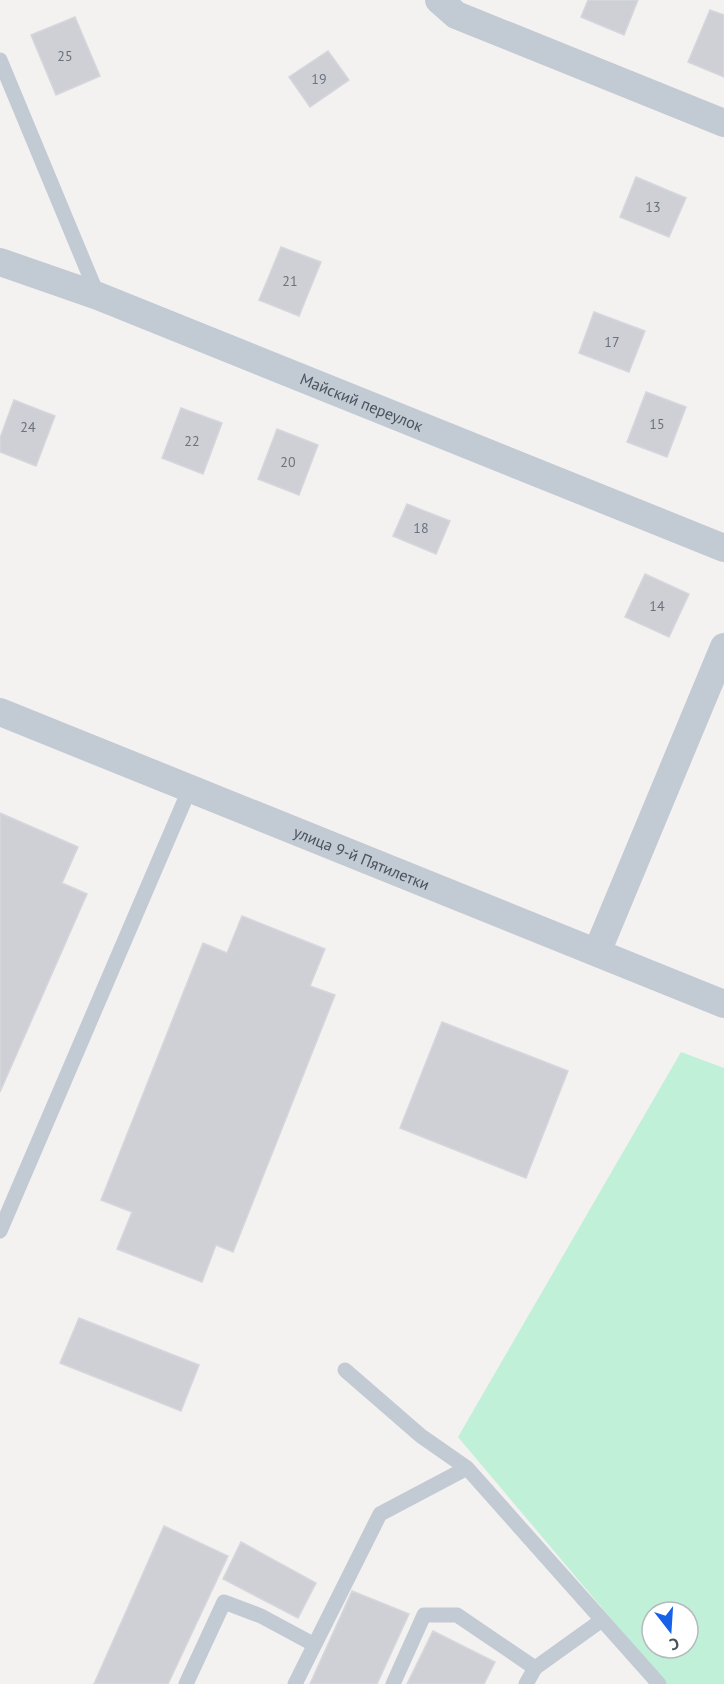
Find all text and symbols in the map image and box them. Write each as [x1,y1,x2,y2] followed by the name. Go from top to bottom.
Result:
[57,47,73,65] house number: 25
[311,70,327,88] house number: 19
[645,198,661,216] house number: 13
[282,272,298,290] house number: 21
[604,333,620,351] house number: 17
[297,368,426,436] street label: Майский переулок
[649,415,665,433] house number: 15
[20,418,36,436] house number: 24
[184,432,200,450] house number: 22
[280,453,296,471] house number: 20
[413,519,429,537] house number: 18
[649,597,665,615] house number: 14
[291,822,433,894] street label: улица 9-й Пятилетки
[640,1600,700,1660] north arrow
[667,1633,682,1655] text: С

